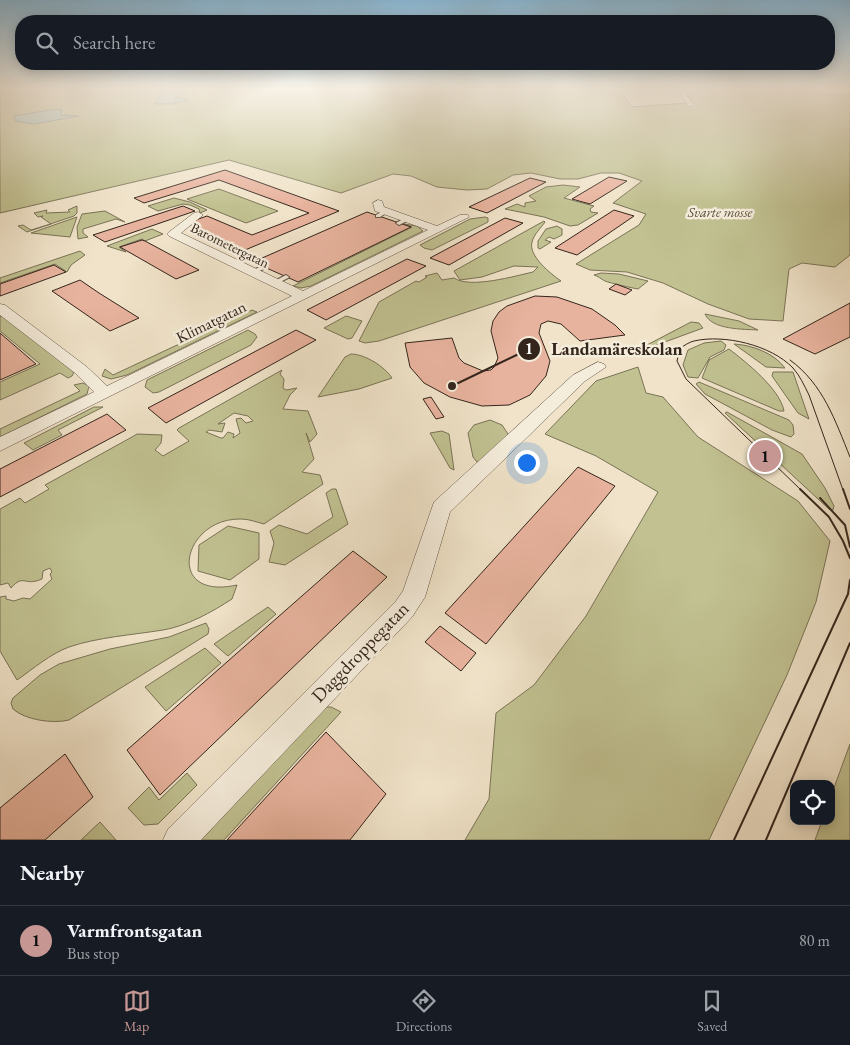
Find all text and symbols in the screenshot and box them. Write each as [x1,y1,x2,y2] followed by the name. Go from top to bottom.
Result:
[15,15,835,70] search box
[33,29,61,57] icon: search
[73,30,155,55] text: Search here
[687,203,753,221] park label: Svarte mosse
[188,218,273,272] street label: Barometergatan
[172,296,250,348] street label: Klimatgatan
[516,332,693,365] callout: Landamäreskolan
[551,337,683,360] text: Landamäreskolan
[525,339,533,358] text: 1
[749,437,781,475] pin: 1
[514,450,540,476] your location
[306,596,414,708] street label: Daggdroppegatan
[790,780,835,825] map controls
[790,780,835,825] button: locate
[20,859,84,886] text: Nearby
[67,918,202,943] text: Varmfrontsgatan
[32,930,40,951] text: 1
[799,930,830,951] text: 80 m
[67,943,120,964] text: Bus stop
[123,987,151,1035] tab: Map
[396,987,452,1035] tab: Directions
[697,987,727,1035] tab: Saved

